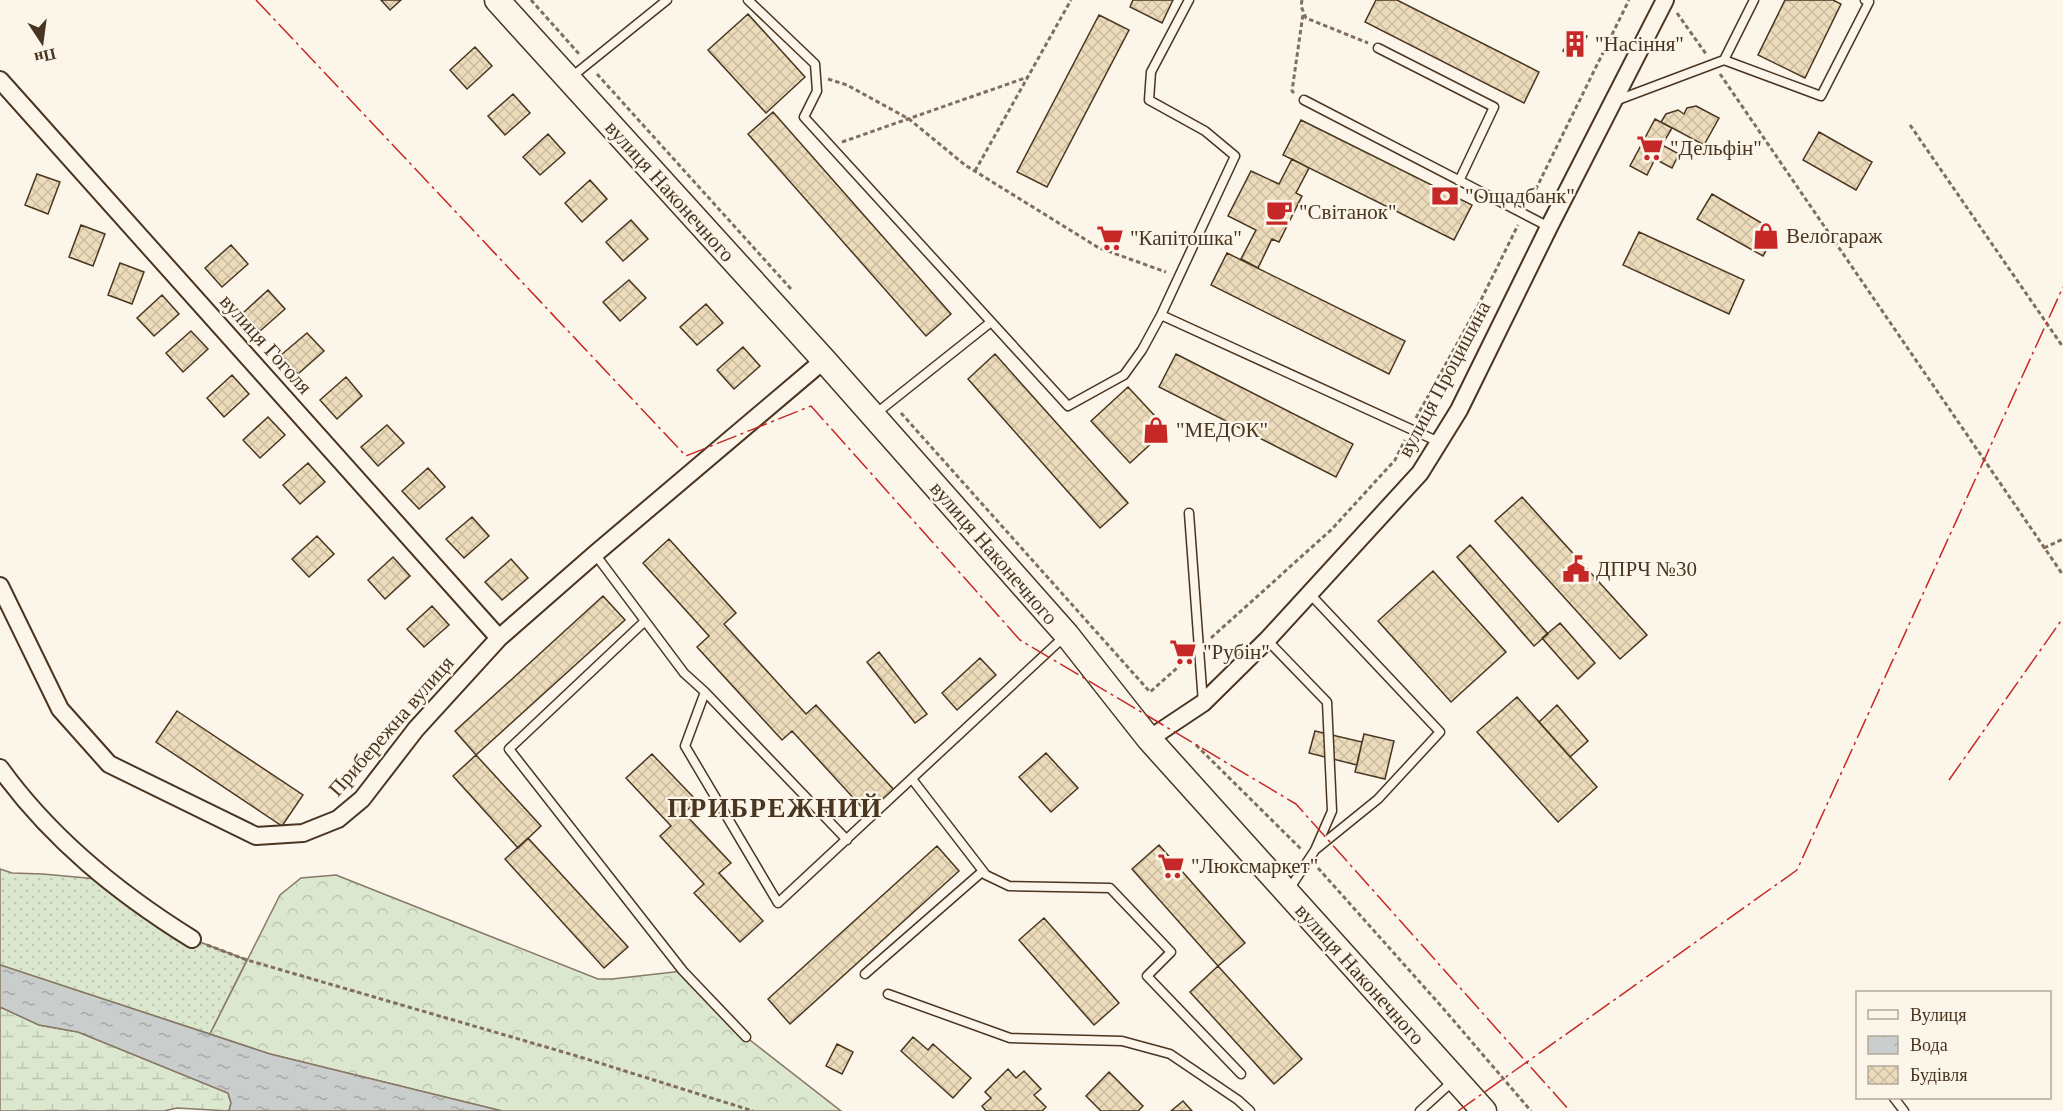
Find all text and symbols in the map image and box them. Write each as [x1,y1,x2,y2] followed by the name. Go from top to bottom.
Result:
[12,12,72,72] north arrow
[1560,29,1590,59] building icon: "Насіння"
[1595,32,1684,56] place label: "Насіння"
[33,45,58,67] text: Пн
[600,115,740,267] street label: вулиця Наконечного
[1635,133,1665,163] supermarket icon: "Дельфін"
[1670,136,1762,160] place label: "Дельфін"
[1430,181,1460,211] bank icon: "Ощадбанк"
[1465,184,1575,208] place label: "Ощадбанк"
[1264,197,1294,227] cafe icon: "Світанок"
[1299,200,1397,224] place label: "Світанок"
[1751,221,1781,251] shop icon: Велогараж
[1095,223,1125,253] supermarket icon: "Капітошка"
[1786,224,1883,248] place label: Велогараж
[1130,226,1242,250] place label: "Капітошка"
[215,289,317,399] street label: вулиця Гоголя
[1393,296,1496,461] street label: вулиця Процишина
[1141,415,1171,445] shop icon: "МЕДОК"
[1176,418,1268,442] place label: "МЕДОК"
[925,477,1063,629] street label: вулиця Наконечного
[1561,554,1591,584] public building icon: ДПРЧ №30
[1596,557,1697,581] place label: ДПРЧ №30
[1168,637,1198,667] supermarket icon: "Рубін"
[1203,640,1270,664] place label: "Рубін"
[323,651,459,801] street label: Прибережна вулиця
[667,793,883,823] district label: ПРИБРЕЖНИЙ
[1156,851,1186,881] supermarket icon: "Люксмаркет"
[1191,854,1318,878] place label: "Люксмаркет"
[1290,898,1430,1050] street label: вулиця Наконечного
[1856,991,2051,1099] legend
[1910,1005,1967,1025] text: Вулиця
[1910,1035,1948,1055] text: Вода
[1910,1065,1967,1085] text: Будівля

